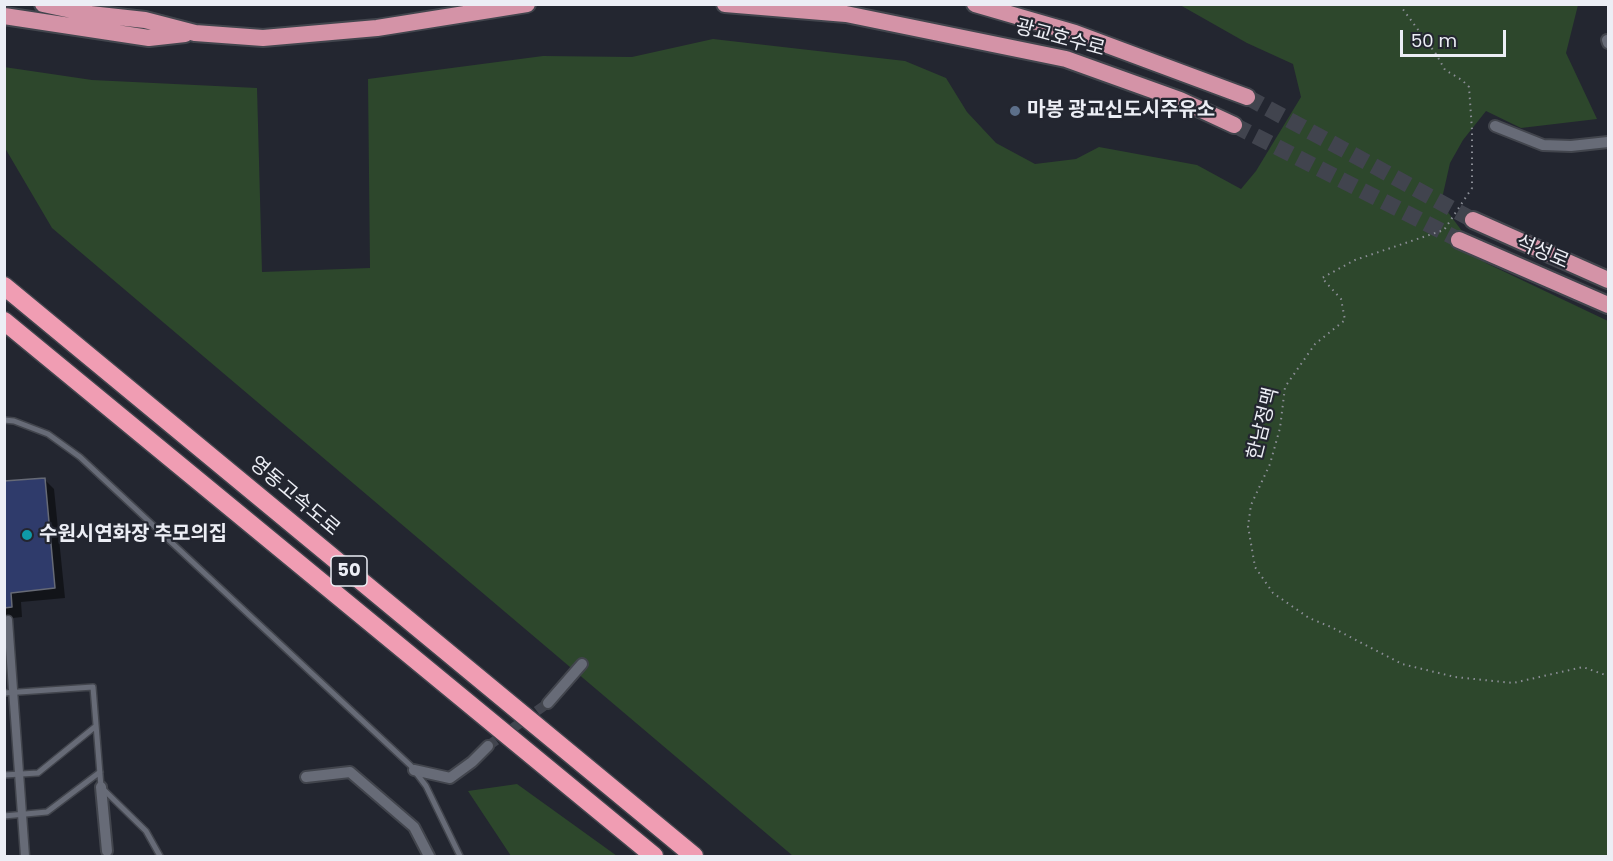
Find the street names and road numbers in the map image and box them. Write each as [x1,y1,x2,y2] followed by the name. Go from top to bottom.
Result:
[1012,16,1108,62] street label: 광교호수로
[1512,231,1572,275] street label: 석성로
[1243,385,1285,463] street label: 한남정맥
[244,452,344,542] street label: 영동고속도로
[331,556,367,586] road number: 50

